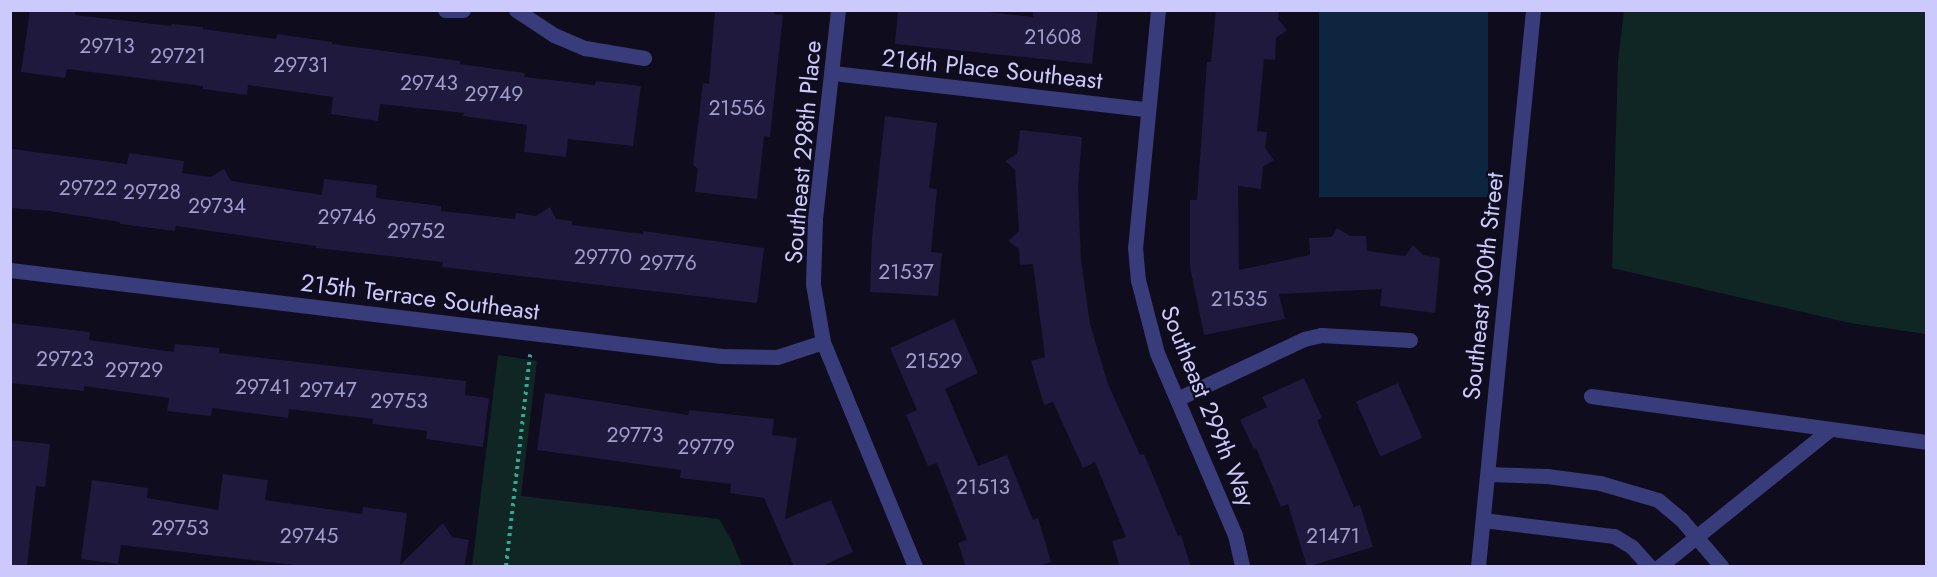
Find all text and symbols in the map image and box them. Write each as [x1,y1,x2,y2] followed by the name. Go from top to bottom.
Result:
[1024,24,1082,50] house number: 21608
[79,33,135,59] house number: 29713
[779,39,827,265] street label: Southeast 298th Place
[150,43,206,69] house number: 29721
[880,43,1104,95] street label: 216th Place Southeast
[273,52,329,78] house number: 29731
[400,70,458,96] house number: 29743
[465,81,523,107] house number: 29749
[708,95,766,121] house number: 21556
[1457,171,1509,401] street label: Southeast 300th Street
[59,175,117,201] house number: 29722
[123,179,181,205] house number: 29728
[188,193,246,219] house number: 29734
[318,204,376,230] house number: 29746
[387,218,445,244] house number: 29752
[574,244,632,270] house number: 29770
[639,250,697,276] house number: 29776
[878,259,934,285] house number: 21537
[299,268,541,326] street label: 215th Terrace Southeast
[1211,286,1267,312] house number: 21535
[1155,301,1261,511] street label: Southeast 299th Way
[36,346,94,372] house number: 29723
[905,348,963,374] house number: 21529
[105,357,163,383] house number: 29729
[235,374,291,400] house number: 29741
[299,377,357,403] house number: 29747
[370,388,428,414] house number: 29753
[607,422,663,448] house number: 29773
[677,434,735,460] house number: 29779
[956,474,1010,500] house number: 21513
[151,515,209,541] house number: 29753
[280,523,338,549] house number: 29745
[1306,523,1360,549] house number: 21471

